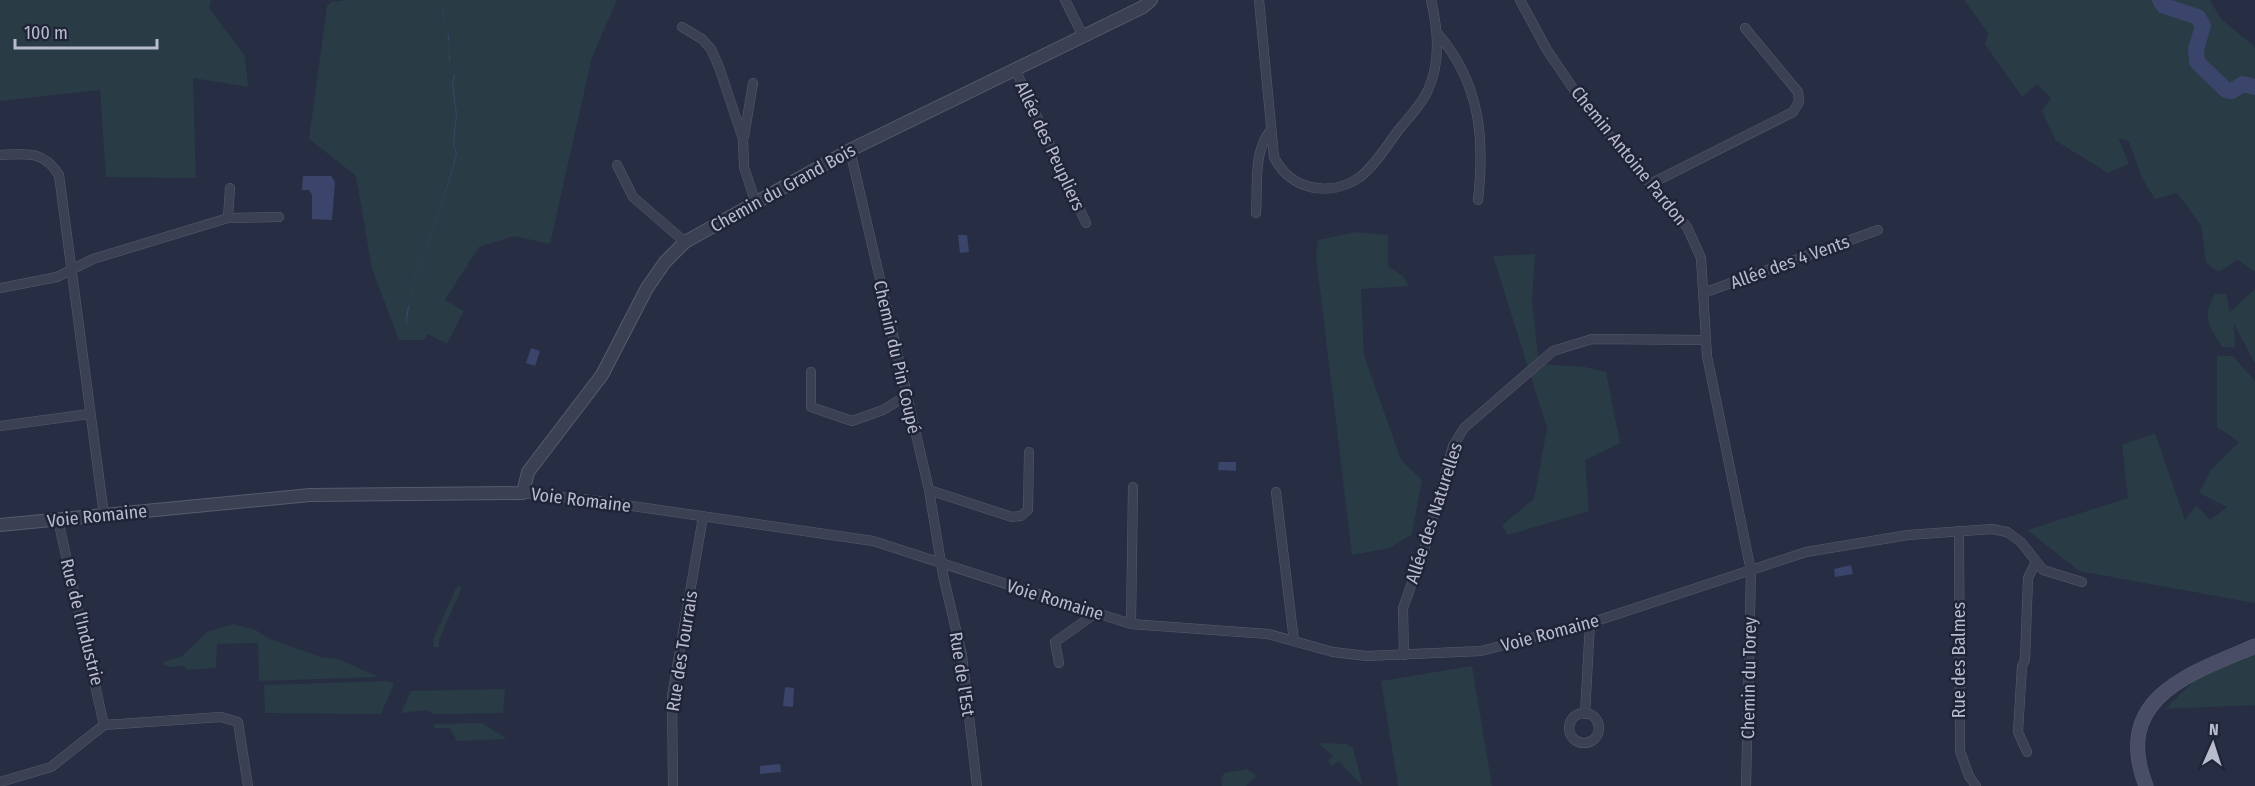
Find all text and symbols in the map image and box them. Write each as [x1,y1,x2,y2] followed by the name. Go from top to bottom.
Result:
[15,12,158,50] scale bar
[24,22,68,44] text: 100 m
[1010,78,1090,214] street label: Allée des Peupliers
[1566,82,1692,230] street label: Chemin Antoine Pardon
[707,139,860,237] street label: Chemin du Grand Bois
[1728,230,1853,294] street label: Allée des 4 Vents
[869,278,925,436] street label: Chemin du Pin Coupé
[1401,439,1467,586] street label: Allée des Naturelles
[530,483,632,517] street label: Voie Romaine
[46,500,148,532] street label: Voie Romaine
[56,556,108,688] street label: Rue de l'Industrie
[1004,575,1106,625] street label: Voie Romaine
[662,589,702,713] street label: Rue des Tourrais
[1948,601,1970,718] street label: Rue des Balmes
[1499,609,1601,657] street label: Voie Romaine
[1737,617,1761,739] street label: Chemin du Torey
[944,630,980,718] street label: Rue de l'Est
[2183,714,2243,774] north arrow
[2208,720,2219,739] text: N

